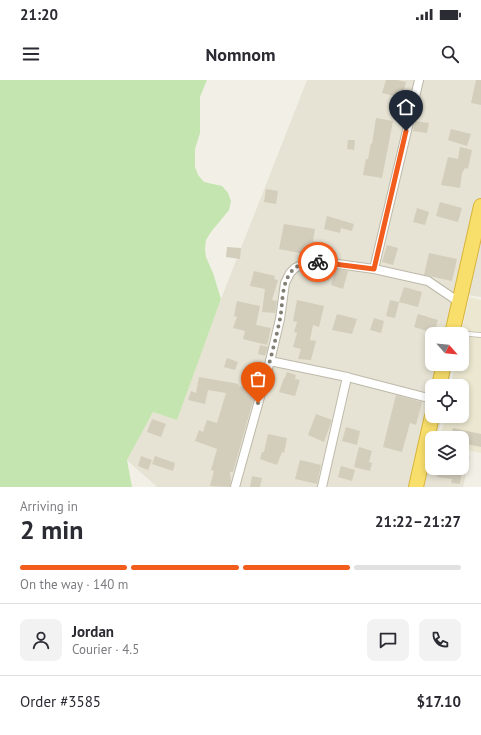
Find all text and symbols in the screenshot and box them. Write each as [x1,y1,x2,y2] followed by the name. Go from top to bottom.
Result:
[20,5,58,24] text: 21:20
[20,43,42,65] icon: menu
[206,43,275,66] text: Nomnom
[439,43,461,65] icon: search
[389,90,423,131] pin
[395,96,417,118] icon: home
[298,242,338,282] courier
[307,251,329,273] icon: bike
[425,327,469,371] north arrow
[425,327,469,475] map controls
[241,362,275,403] pin
[247,368,269,390] icon: bag
[425,379,469,423] button: locate
[425,431,469,475] button: layers
[20,498,78,515] text: Arriving in
[375,512,461,531] text: 21:22–21:27
[20,513,83,546] text: 2 min
[20,576,128,593] text: On the way · 140 m
[20,619,62,661] button: person
[367,619,409,661] button: chat
[419,619,461,661] button: phone
[72,622,114,641] text: Jordan
[72,641,139,658] text: Courier · 4.5
[20,692,101,711] text: Order #3585
[417,692,461,711] text: $17.10

